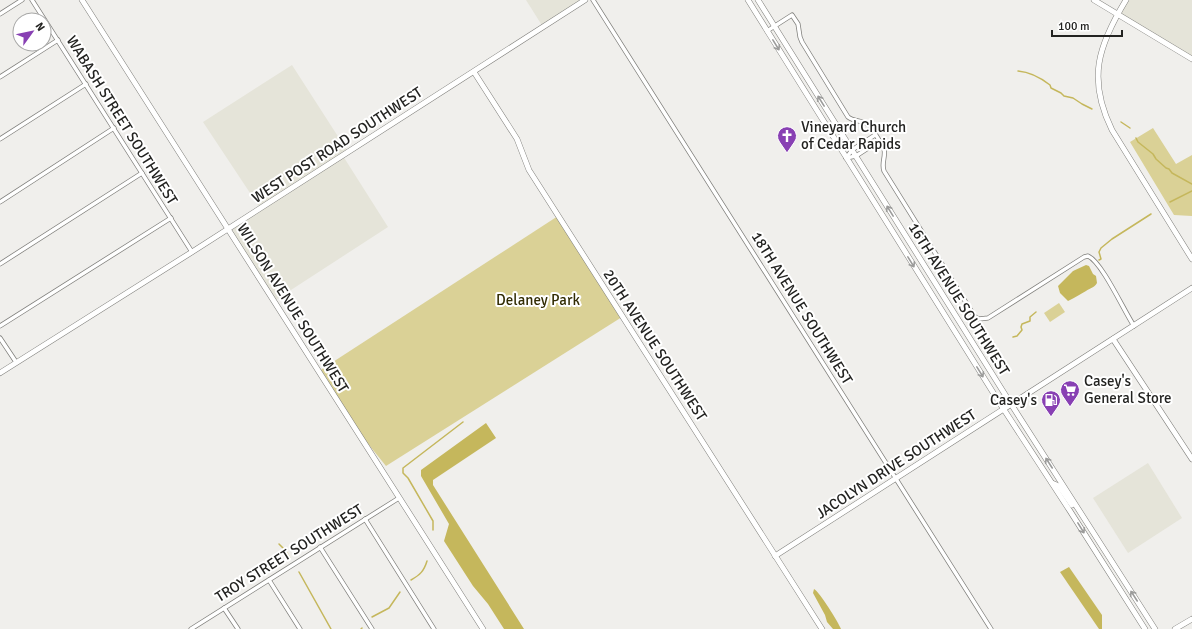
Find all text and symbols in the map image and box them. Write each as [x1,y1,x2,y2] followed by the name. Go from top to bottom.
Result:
[12,12,52,52] north arrow
[1052,12,1122,38] scale bar
[1058,19,1090,34] text: 100 m
[32,20,48,34] text: N
[63,32,182,208] street label: WABASH STREET SOUTHWEST
[772,39,780,51] one-way arrow
[248,83,426,207] street label: WEST POST ROAD SOUTHWEST
[817,96,825,107] one-way arrow
[801,118,906,153] place label: Vineyard Church of Cedar Rapids
[776,125,798,153] church icon: Vineyard Church of Cedar Rapids
[886,206,894,217] one-way arrow
[905,219,1014,379] street label: 16TH AVENUE SOUTHWEST
[233,220,353,397] street label: WILSON AVENUE SOUTHWEST
[748,228,857,388] street label: 18TH AVENUE SOUTHWEST
[908,256,916,268] one-way arrow
[599,266,711,425] street label: 20TH AVENUE SOUTHWEST
[496,291,580,309] park label: Delaney Park
[977,366,985,378] one-way arrow
[1084,372,1172,407] place label: Casey's General Store
[1059,379,1081,407] supermarket icon: Casey's General Store
[1040,389,1062,417] fuel station icon: Casey's
[990,391,1037,409] place label: Casey's
[813,405,980,523] street label: JACOLYN DRIVE SOUTHWEST
[1045,458,1053,469] one-way arrow
[212,500,367,606] street label: TROY STREET SOUTHWEST
[1077,523,1086,534] one-way arrow
[1130,591,1138,602] one-way arrow

